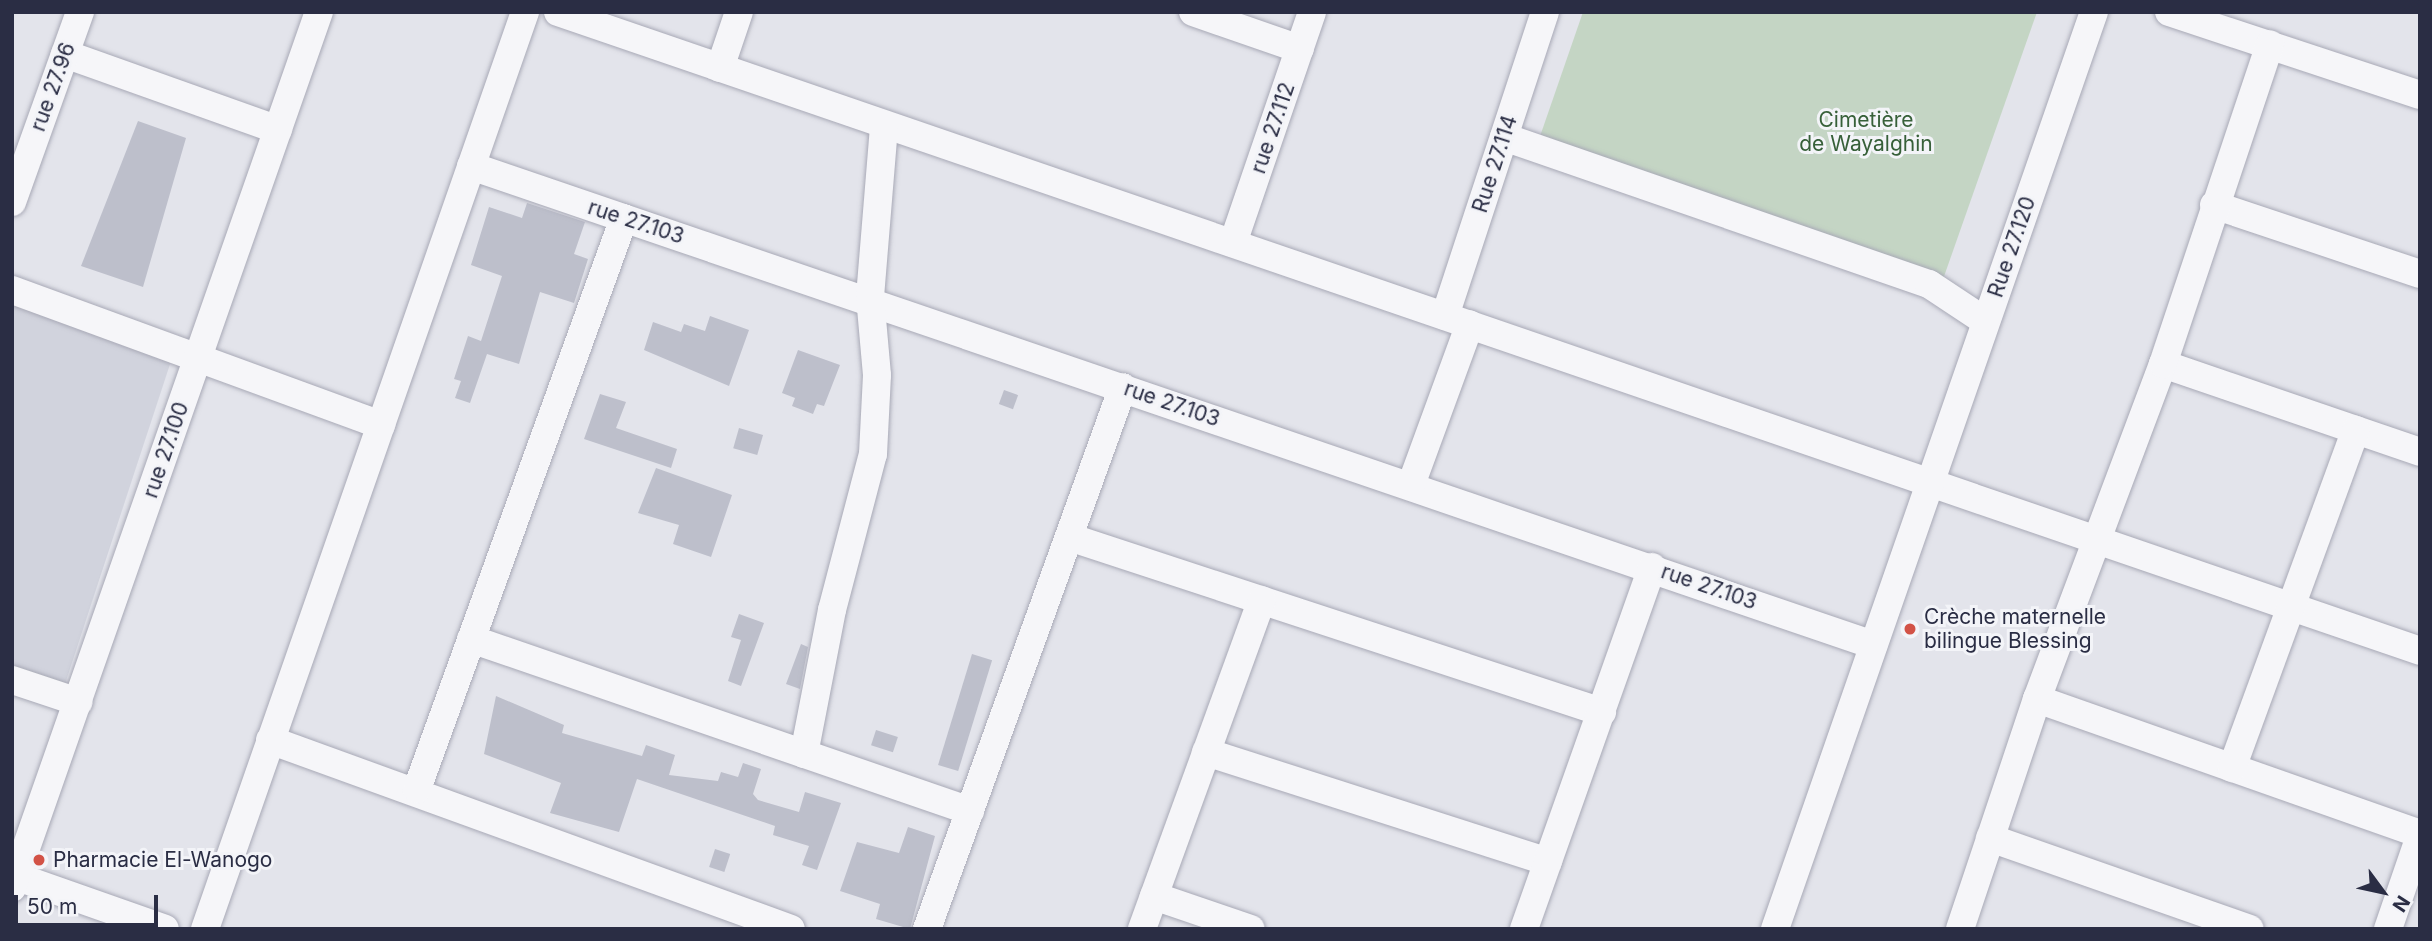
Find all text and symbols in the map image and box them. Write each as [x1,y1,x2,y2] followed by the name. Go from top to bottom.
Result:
[25,39,81,135] street label: rue 27.96
[1246,79,1300,177] street label: rue 27.112
[1799,107,1933,157] park label: Cimetière de Wayalghin
[1467,112,1523,216] street label: Rue 27.114
[1983,193,2041,301] street label: Rue 27.120
[585,195,687,249] street label: rue 27.103
[1121,376,1223,432] street label: rue 27.103
[138,399,194,501] street label: rue 27.100
[1658,559,1760,615] street label: rue 27.103
[1924,604,2106,654] place label: Crèche maternelle bilingue Blessing
[1902,621,1918,637] marker: Crèche maternelle bilingue Blessing
[53,847,272,873] place label: Pharmacie El-Wanogo
[31,852,47,868] marker: Pharmacie El-Wanogo
[2348,857,2418,927] north arrow
[18,881,161,925] scale bar
[2387,891,2415,916] text: N
[27,894,77,919] text: 50 m

